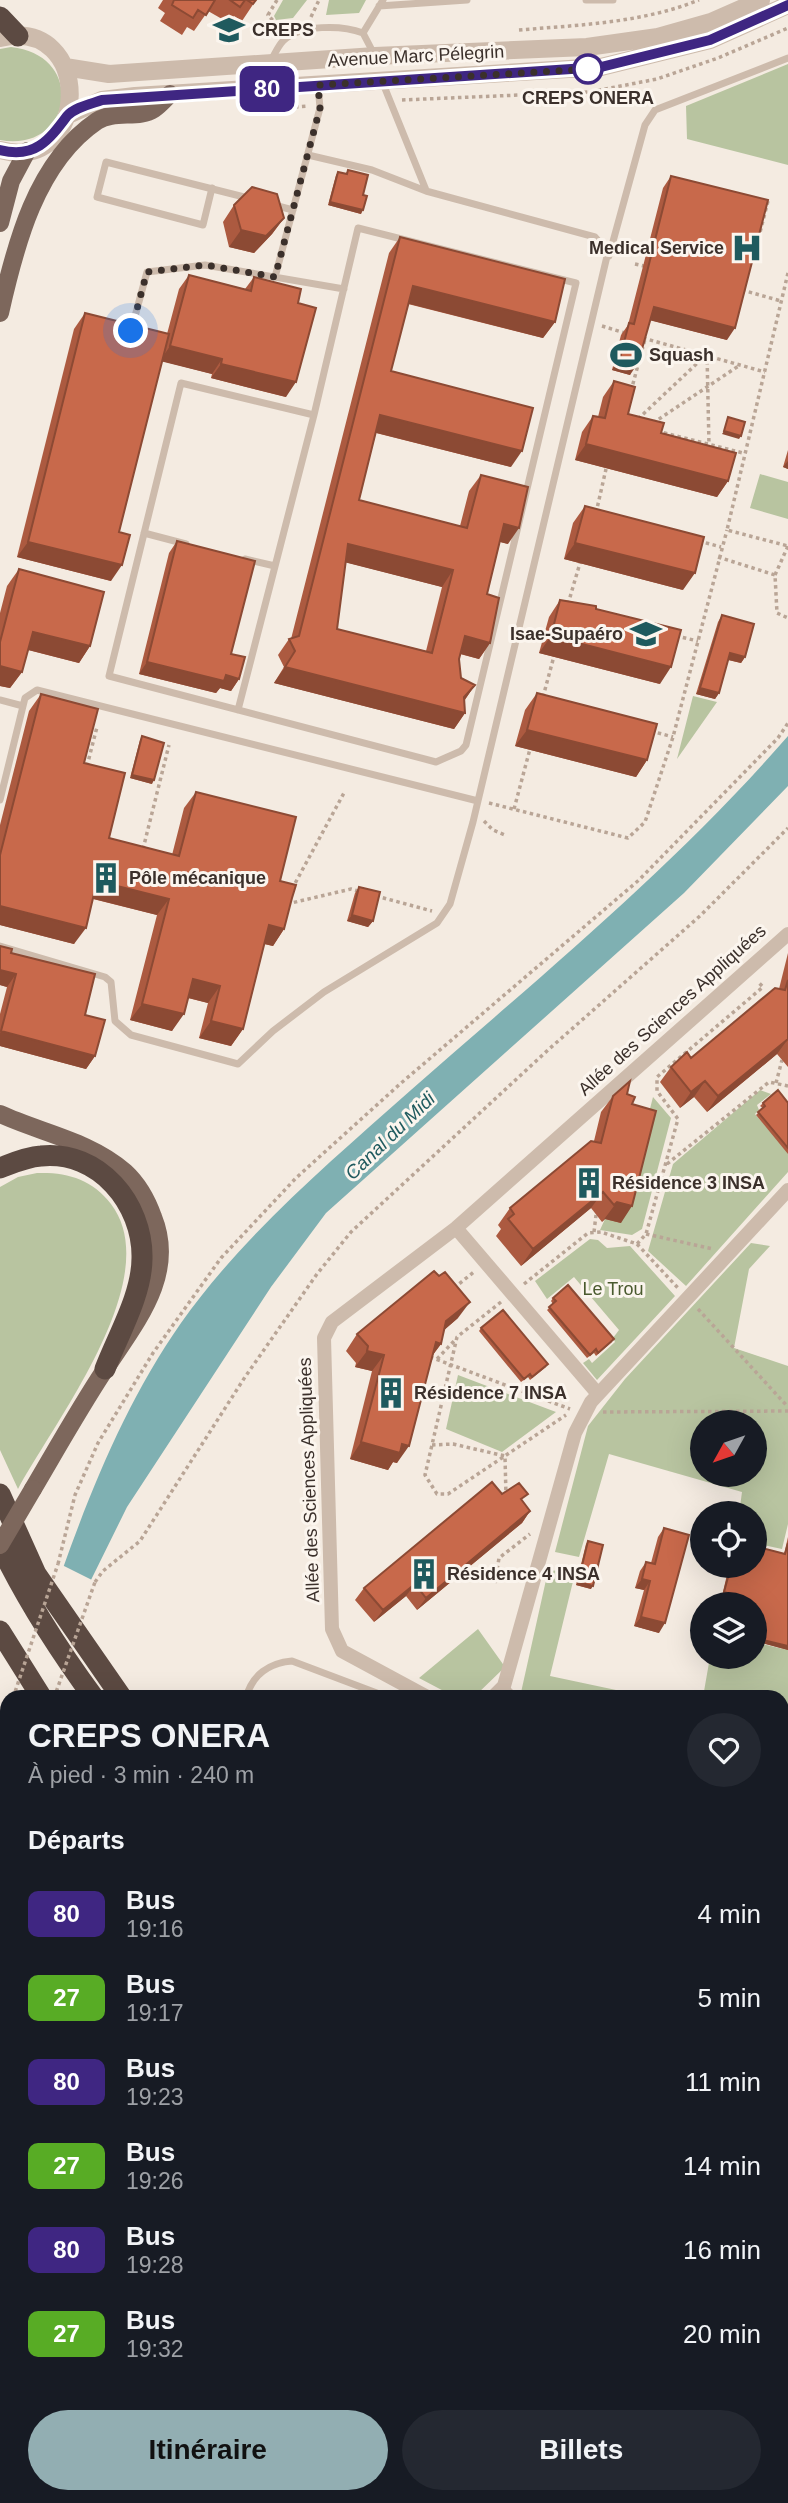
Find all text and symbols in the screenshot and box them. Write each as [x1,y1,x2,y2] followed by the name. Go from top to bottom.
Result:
[212,13,246,47] school or university icon: CREPS
[252,20,314,40] place label: CREPS
[327,41,505,71] street label: Avenue Marc Pélegrin
[573,54,603,84] marker: CREPS ONERA
[236,66,298,112] line badge: 80
[254,75,280,102] text: 80
[522,88,654,108] place label: CREPS ONERA
[730,231,764,265] hospital icon: Medical Service
[589,238,724,258] place label: Medical Service
[113,313,148,348] your location
[609,338,643,372] sports icon: Squash
[649,345,714,365] place label: Squash
[629,617,663,651] school or university icon: Isae-Supaéro
[510,624,623,644] place label: Isae-Supaéro
[89,861,123,895] building icon: Pôle mécanique
[129,868,266,888] place label: Pôle mécanique
[574,921,770,1099] street label: Allée des Sciences Appliquées
[341,1088,440,1184] water label: Canal du Midi
[572,1166,606,1200] building icon: Résidence 3 INSA
[612,1173,765,1193] place label: Résidence 3 INSA
[582,1279,644,1299] park label: Le Trou
[295,1357,323,1603] street label: Allée des Sciences Appliquées
[374,1376,408,1410] building icon: Résidence 7 INSA
[414,1383,567,1403] place label: Résidence 7 INSA
[690,1410,766,1488] north arrow
[690,1410,767,1669] map controls
[690,1501,767,1578] button: locate
[407,1557,441,1591] building icon: Résidence 4 INSA
[447,1564,600,1584] place label: Résidence 4 INSA
[690,1592,767,1669] button: layers
[687,1713,761,1787] button: heart
[28,1717,270,1754] text: CREPS ONERA
[28,1762,254,1788] text: À pied · 3 min · 240 m
[28,1825,125,1855] text: Départs
[126,1885,175,1915] text: Bus
[697,1899,761,1929] text: 4 min
[53,1900,80,1927] text: 80
[126,1916,184,1942] text: 19:16
[126,1969,175,1999] text: Bus
[697,1983,761,2013] text: 5 min
[53,1984,80,2011] text: 27
[126,2000,184,2026] text: 19:17
[126,2053,175,2083] text: Bus
[685,2067,761,2097] text: 11 min
[53,2068,80,2095] text: 80
[126,2084,184,2110] text: 19:23
[126,2137,175,2167] text: Bus
[683,2151,761,2181] text: 14 min
[53,2152,80,2179] text: 27
[126,2168,184,2194] text: 19:26
[126,2221,175,2251] text: Bus
[683,2235,761,2265] text: 16 min
[53,2236,80,2263] text: 80
[126,2252,184,2278] text: 19:28
[126,2305,175,2335] text: Bus
[683,2319,761,2349] text: 20 min
[53,2320,80,2347] text: 27
[126,2336,184,2362] text: 19:32
[28,2410,388,2490] button: Itinéraire
[402,2410,761,2490] button: Billets

